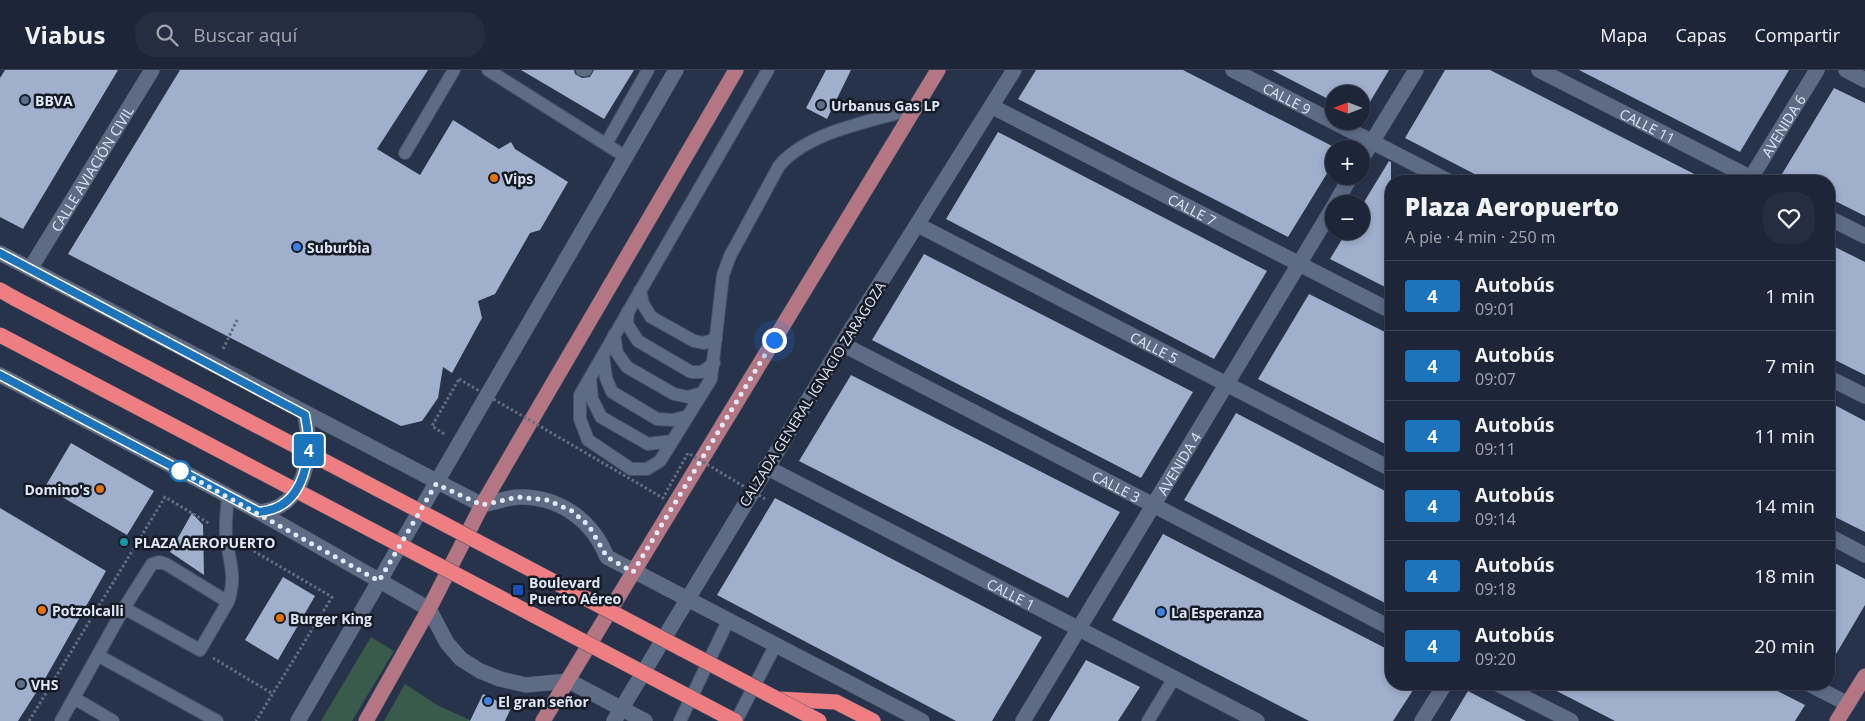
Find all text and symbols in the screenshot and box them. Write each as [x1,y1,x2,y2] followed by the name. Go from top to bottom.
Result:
[135,12,485,57] search box
[25,18,105,51] text: Viabus
[153,21,181,49] icon: search
[193,22,297,48] text: Buscar aquí
[1600,23,1648,47] text: Mapa
[1676,23,1726,47] text: Capas
[1754,23,1840,47] text: Compartir
[1260,78,1315,118] street label: CALLE 9
[1325,85,1370,130] north arrow
[1325,85,1370,240] map controls
[35,91,73,110] place label: BBVA
[1757,91,1809,160] street label: AVENIDA 6
[19,94,31,106] marker: BBVA
[831,96,940,115] place label: Urbanus Gas LP
[815,99,827,111] marker: Urbanus Gas LP
[46,102,137,235] street label: CALLE AVIACIÓN CIVIL
[1617,103,1679,147] street label: CALLE 11
[1325,140,1370,185] button: +
[504,169,533,188] place label: Vips
[488,172,500,184] marker: Vips
[1165,189,1220,229] street label: CALLE 7
[1405,190,1619,223] text: Plaza Aeropuerto
[1763,192,1815,244] button: heart
[1325,195,1370,240] button: −
[1405,226,1556,248] text: A pie · 4 min · 250 m
[307,238,370,257] place label: Suburbia
[291,241,303,253] marker: Suburbia
[1475,272,1555,298] text: Autobús
[734,278,890,510] street label: CALZADA GENERAL IGNACIO ZARAGOZA
[1765,283,1815,309] text: 1 min
[1427,284,1438,308] text: 4
[1475,298,1516,320] text: 09:01
[1127,327,1182,367] street label: CALLE 5
[762,328,787,353] your location
[1475,342,1555,368] text: Autobús
[1765,353,1815,379] text: 7 min
[1427,354,1438,378] text: 4
[1475,368,1516,390] text: 09:07
[1475,412,1555,438] text: Autobús
[1754,423,1815,449] text: 11 min
[1427,424,1438,448] text: 4
[1152,428,1205,498] street label: AVENIDA 4
[293,434,325,466] line badge: 4
[304,438,314,462] text: 4
[1475,438,1516,460] text: 09:11
[169,460,191,482] unlabelled marker
[1089,466,1144,506] street label: CALLE 3
[24,480,90,499] place label: Domino's
[1475,482,1555,508] text: Autobús
[94,483,106,495] marker: Domino's
[1754,493,1815,519] text: 14 min
[1427,494,1438,518] text: 4
[1475,508,1516,530] text: 09:14
[134,533,275,552] place label: PLAZA AEROPUERTO
[118,536,130,548] marker: PLAZA AEROPUERTO
[1475,552,1555,578] text: Autobús
[1754,563,1815,589] text: 18 min
[1427,564,1438,588] text: 4
[529,573,622,608] place label: Boulevard Puerto Aéreo
[984,573,1038,614] street label: CALLE 1
[1475,578,1516,600] text: 09:18
[511,583,525,597] marker: Boulevard Puerto Aéreo
[52,601,124,620] place label: Potzolcalli
[1171,603,1262,622] place label: La Esperanza
[36,604,48,616] marker: Potzolcalli
[1155,606,1167,618] marker: La Esperanza
[290,609,372,628] place label: Burger King
[274,612,286,624] marker: Burger King
[1475,622,1555,648] text: Autobús
[1754,633,1815,659] text: 20 min
[1427,634,1438,658] text: 4
[1475,648,1516,670] text: 09:20
[31,675,59,694] place label: VHS
[15,678,27,690] marker: VHS
[498,692,589,711] place label: El gran señor
[482,695,494,707] marker: El gran señor

